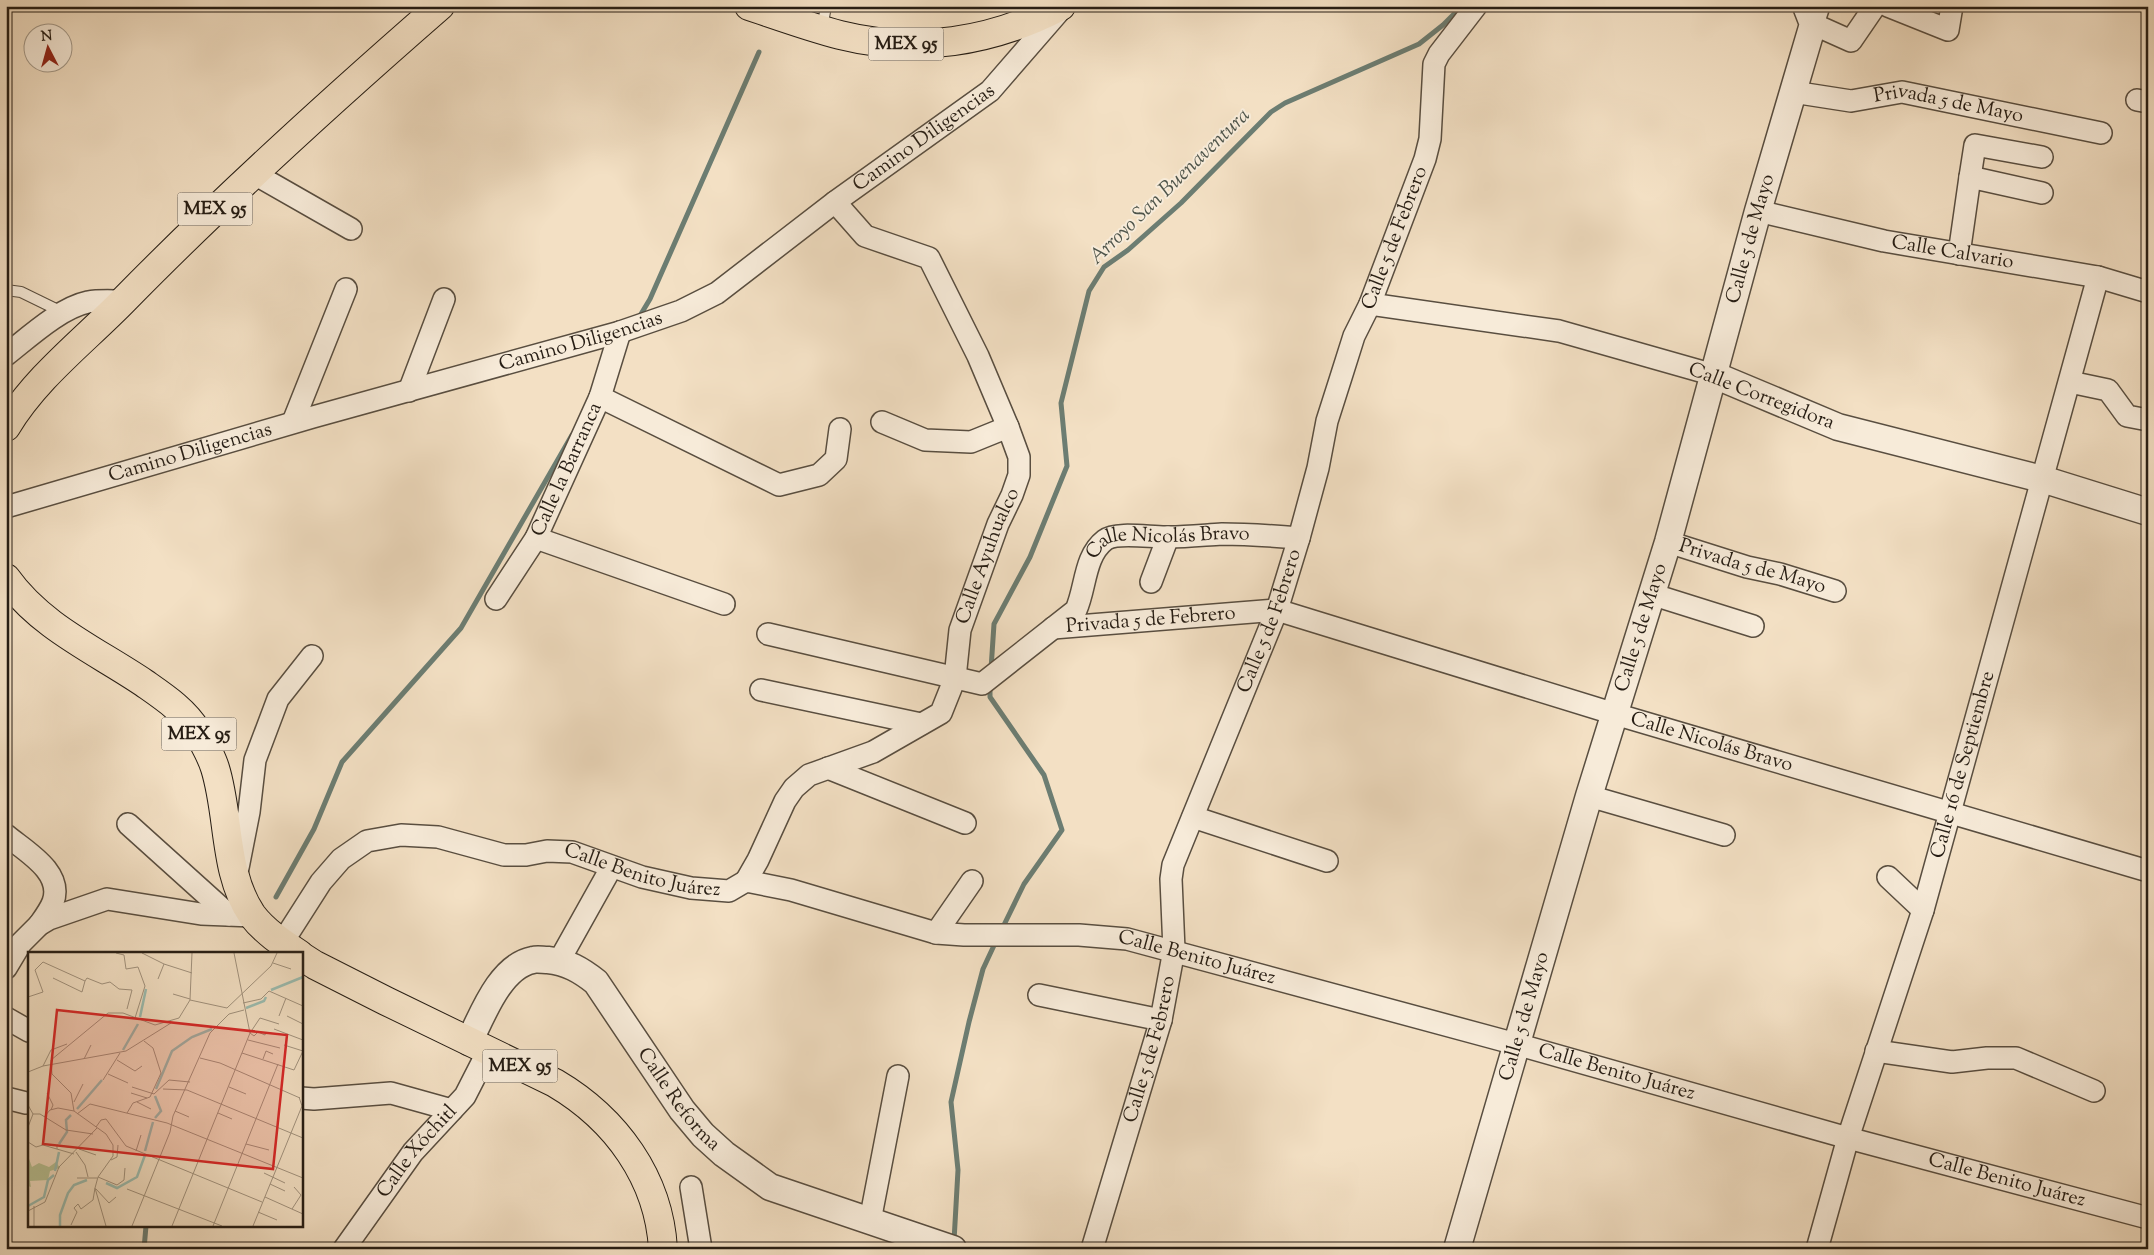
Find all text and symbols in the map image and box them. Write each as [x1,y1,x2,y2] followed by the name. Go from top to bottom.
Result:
[22,22,72,72] north arrow
[40,27,53,48] text: N
[868,28,944,61] road number: MEX 95
[847,77,1002,199] street label: Camino Diligencias
[1871,77,2026,131] street label: Privada 5 de Mayo
[1083,102,1258,272] water label: Arroyo San Buenaventura
[1355,162,1435,314] street label: Calle 5 de Febrero
[1719,171,1783,307] street label: Calle 5 de Mayo
[178,192,252,225] road number: MEX 95
[1889,228,2016,277] street label: Calle Calvario
[496,304,667,379] street label: Camino Diligencias
[1684,356,1838,438] street label: Calle Corregidora
[524,398,610,541] street label: Calle la Barranca
[105,415,276,491] street label: Camino Diligencias
[949,484,1028,628] street label: Calle Ayuhualco
[1079,519,1250,565] street label: Calle Nicolás Bravo
[1675,532,1830,602] street label: Privada 5 de Mayo
[1230,546,1309,698] street label: Calle 5 de Febrero
[1608,560,1675,696] street label: Calle 5 de Mayo
[1065,599,1237,641] street label: Privada 5 de Febrero
[1923,668,2003,862] street label: Calle 16 de Septiembre
[1627,705,1796,780] street label: Calle Nicolás Bravo
[162,718,236,751] road number: MEX 95
[560,836,721,905] street label: Calle Benito Juárez
[1117,924,1279,993] street label: Calle Benito Juárez
[1492,949,1557,1085] street label: Calle 5 de Mayo
[28,952,302,1228] inset map
[1116,973,1183,1127] street label: Calle 5 de Febrero
[1535,1036,1698,1108] street label: Calle Benito Juárez
[630,1042,727,1158] street label: Calle Reforma
[482,1050,558,1082] road number: MEX 95
[370,1098,465,1204] street label: Calle Xóchitl
[1925,1146,2089,1215] street label: Calle Benito Juárez

